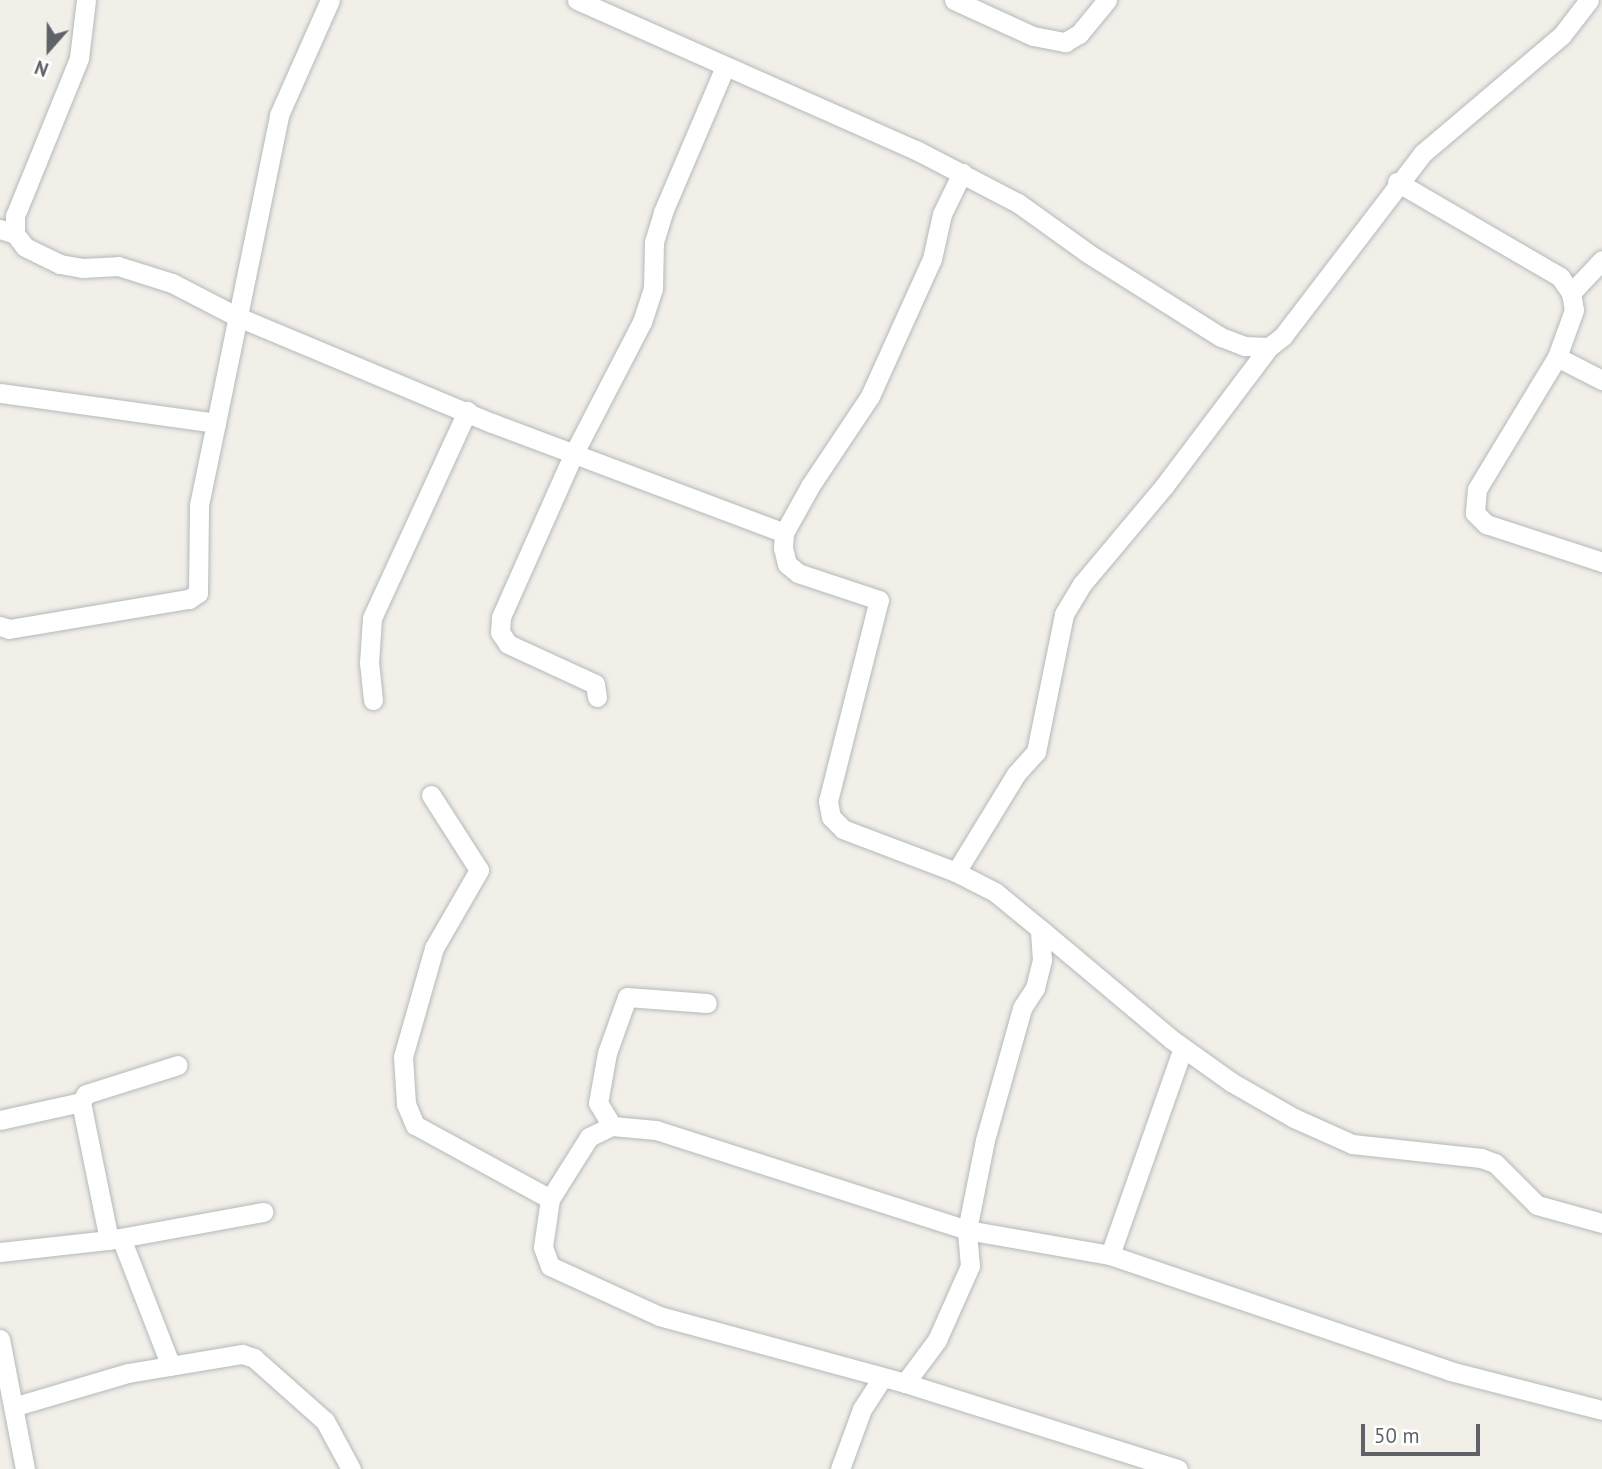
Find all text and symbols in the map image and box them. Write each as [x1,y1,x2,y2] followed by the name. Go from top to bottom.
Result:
[14,14,84,84] north arrow
[31,55,52,82] text: N
[1364,1410,1483,1454] scale bar
[1374,1422,1420,1449] text: 50 m

